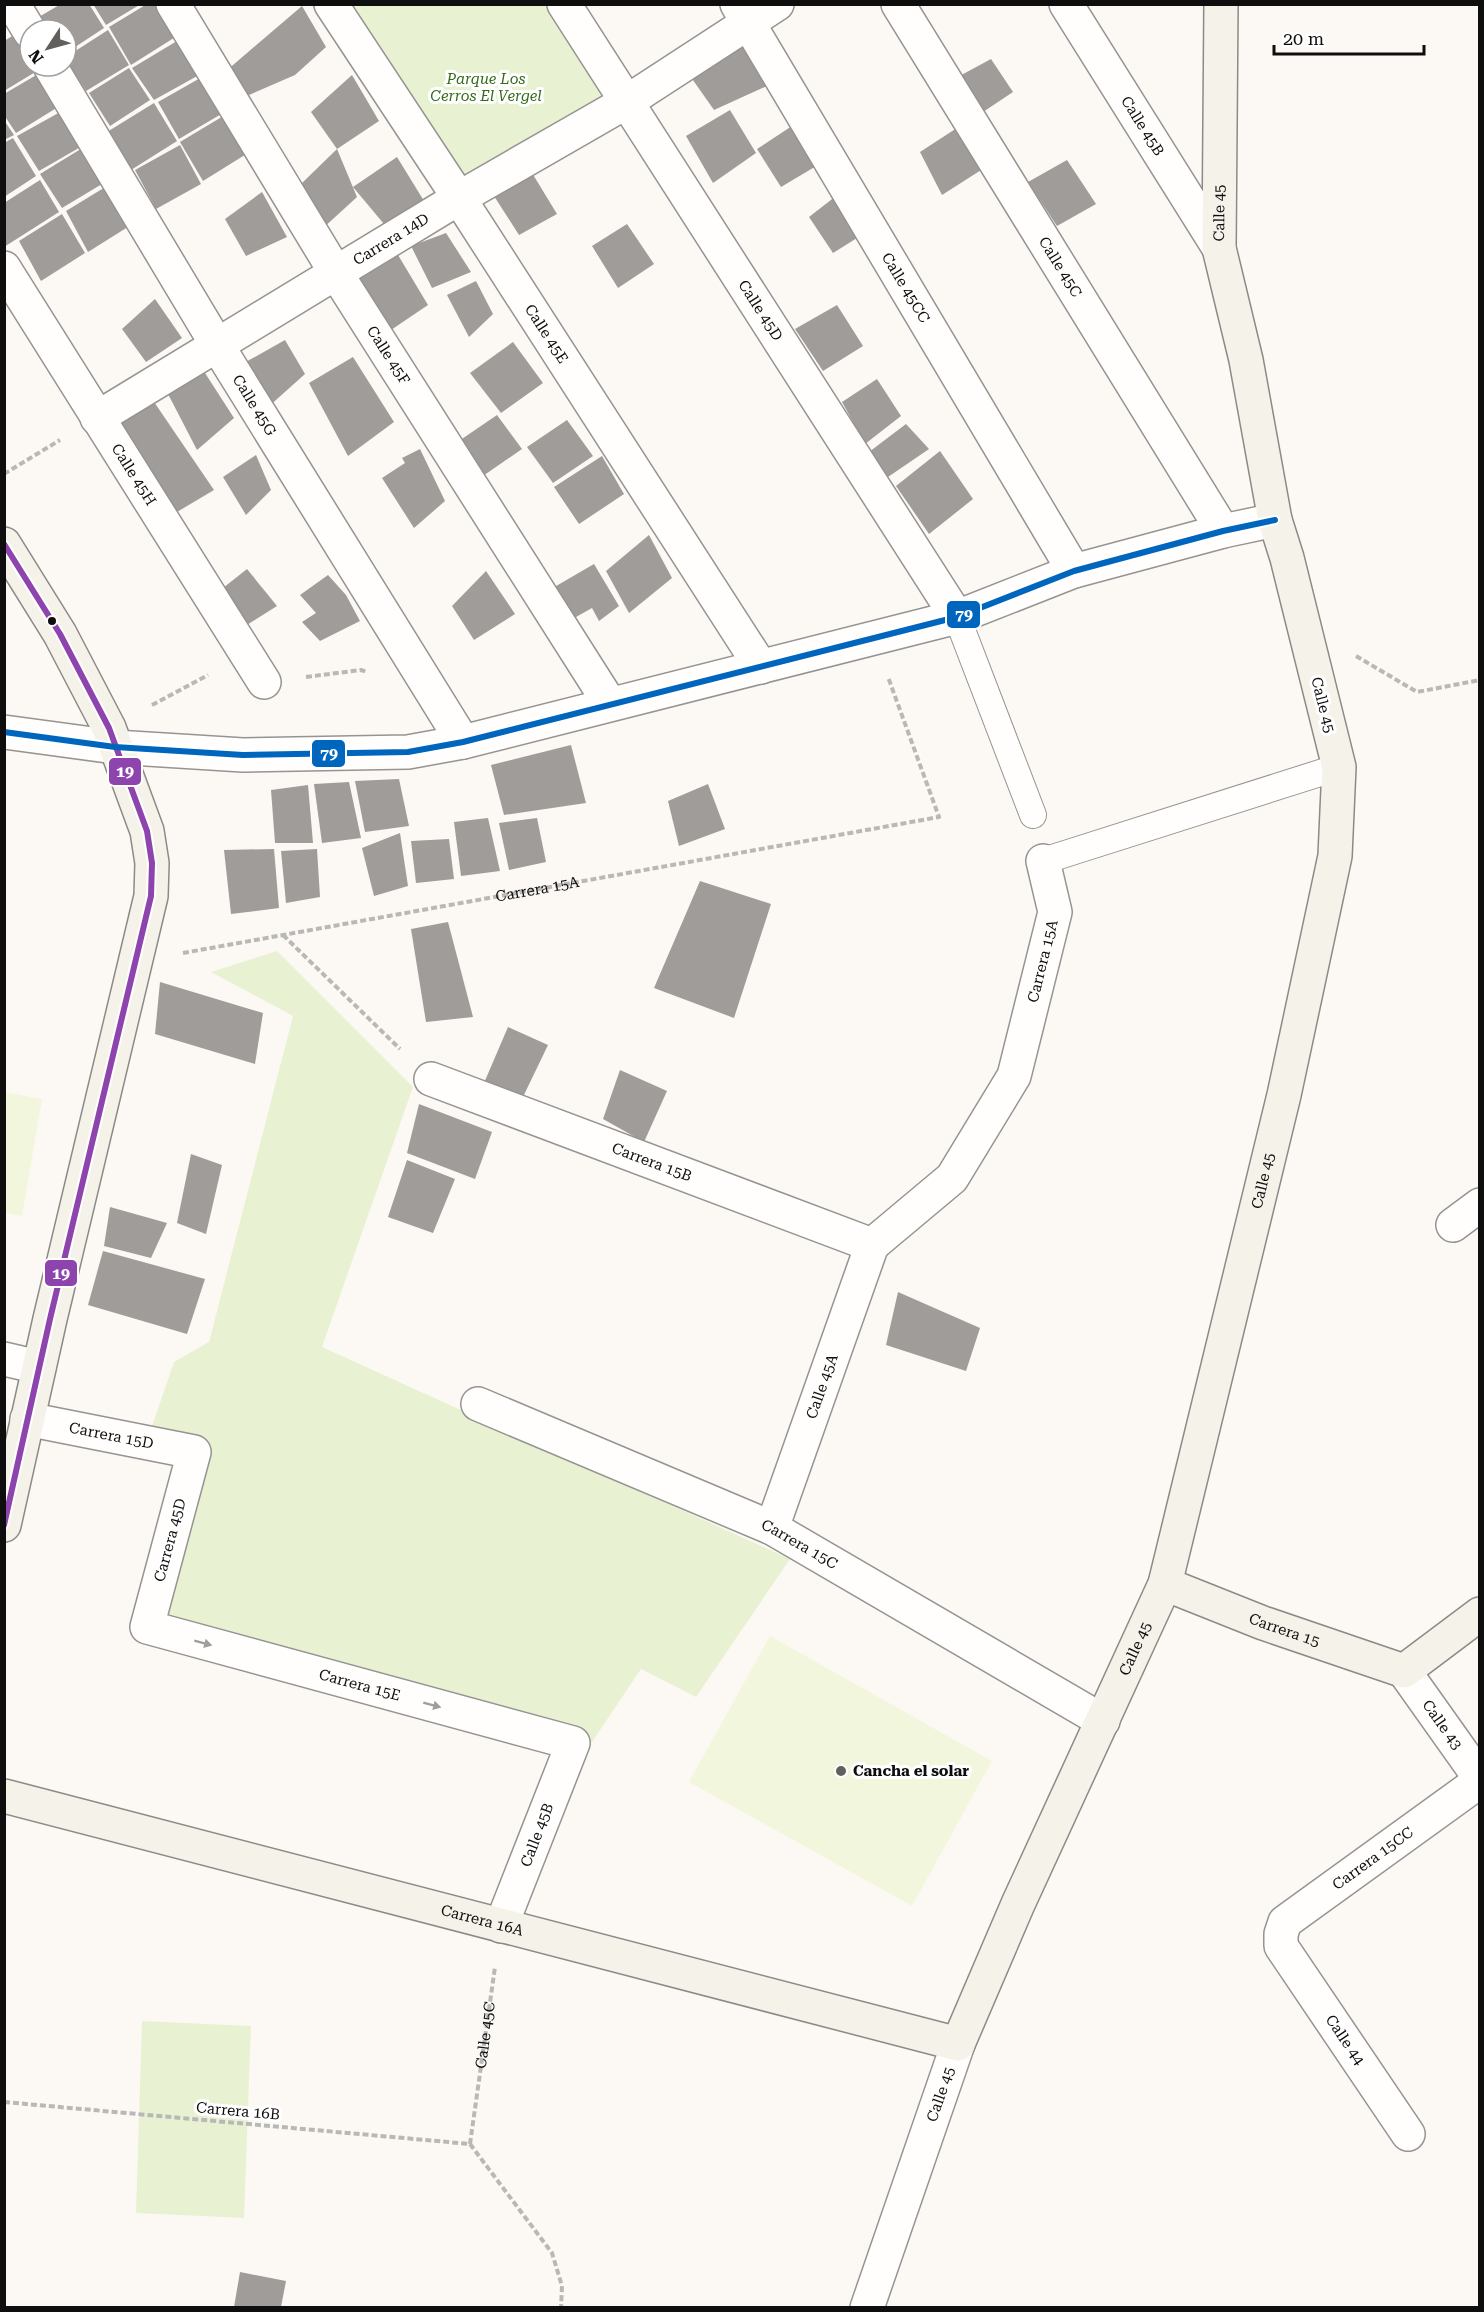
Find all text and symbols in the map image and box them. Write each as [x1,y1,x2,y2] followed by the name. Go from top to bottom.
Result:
[18,18,78,78] north arrow
[1274,18,1424,56] scale bar
[1283,28,1324,49] text: 20 m
[25,46,48,67] text: N
[430,70,542,105] park label: Parque Los Cerros El Vergel
[1117,93,1168,159] street label: Calle 45B
[1210,184,1229,242] street label: Calle 45
[350,209,432,269] street label: Carrera 14D
[1035,233,1086,301] street label: Calle 45C
[878,249,934,326] street label: Calle 45CC
[734,277,787,344] street label: Calle 45D
[521,301,572,367] street label: Calle 45E
[363,323,414,388] street label: Calle 45F
[229,371,280,439] street label: Calle 45G
[108,440,160,509] street label: Calle 45H
[946,600,981,629] line badge: 79
[955,605,973,624] text: 79
[46,615,58,627] unlabelled marker
[1307,675,1339,735] street label: Calle 45
[311,739,346,768] line badge: 79
[320,744,338,763] text: 79
[108,757,142,786] line badge: 19
[116,762,134,781] text: 19
[494,873,581,906] street label: Carrera 15A
[1024,918,1062,1004] street label: Carrera 15A
[609,1139,694,1185] street label: Carrera 15B
[1248,1151,1279,1211] street label: Calle 45
[44,1259,78,1287] line badge: 19
[52,1264,70,1283] text: 19
[802,1351,842,1421] street label: Calle 45A
[68,1419,155,1453] street label: Carrera 15D
[150,1496,190,1584] street label: Carrera 45D
[759,1516,841,1573] street label: Carrera 15C
[1246,1609,1322,1651] street label: Carrera 15
[1115,1619,1155,1678] street label: Calle 45
[194,1638,212,1648] one-way arrow
[317,1665,403,1705] street label: Carrera 15E
[1418,1696,1466,1753] street label: Calle 43
[423,1701,441,1710] one-way arrow
[853,1762,969,1780] place label: Cancha el solar
[834,1764,848,1778] marker: Cancha el solar
[517,1800,557,1870] street label: Calle 45B
[1329,1823,1417,1894] street label: Carrera 15CC
[439,1901,526,1940] street label: Carrera 16A
[472,2000,499,2070] street label: Calle 45C
[1322,2011,1369,2069] street label: Calle 44
[923,2064,958,2124] street label: Calle 45
[195,2098,281,2124] street label: Carrera 16B

